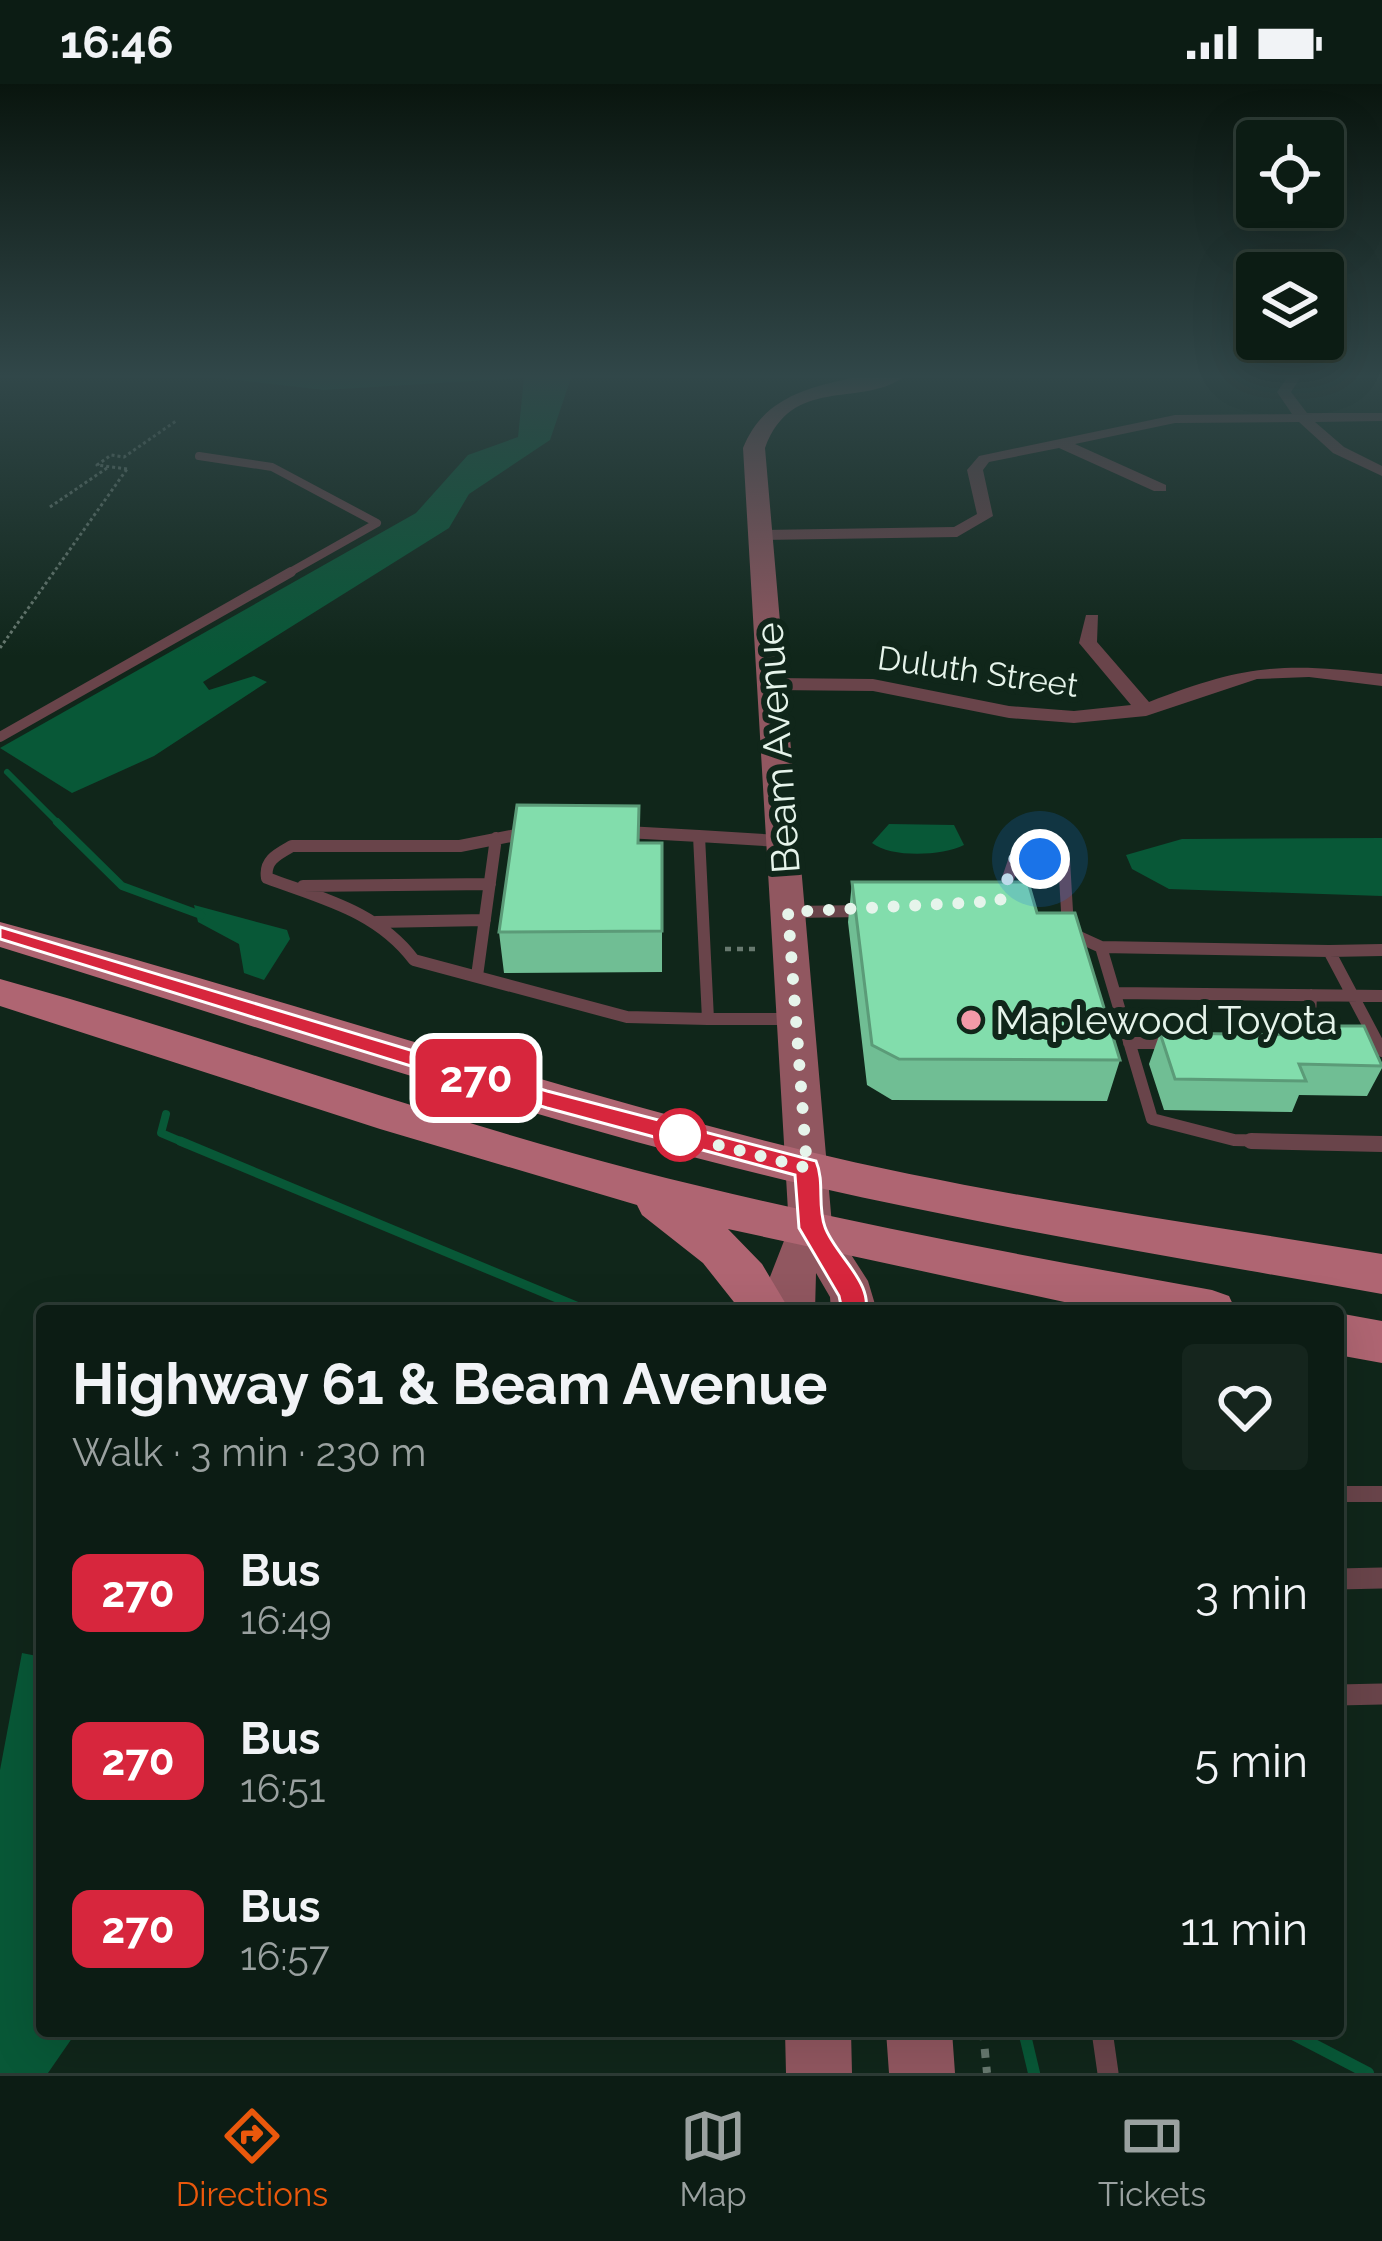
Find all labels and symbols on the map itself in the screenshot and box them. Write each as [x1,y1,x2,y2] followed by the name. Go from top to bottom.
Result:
[745,621,809,875] street label: Beam Avenue
[875,638,1081,705] street label: Duluth Street
[1010,829,1070,889] your location
[995,997,1337,1043] place label: Maplewood Toyota
[958,1007,984,1033] marker: Maplewood Toyota
[407,1039,545,1117] line badge: 270
[655,1110,705,1160] unlabelled marker

